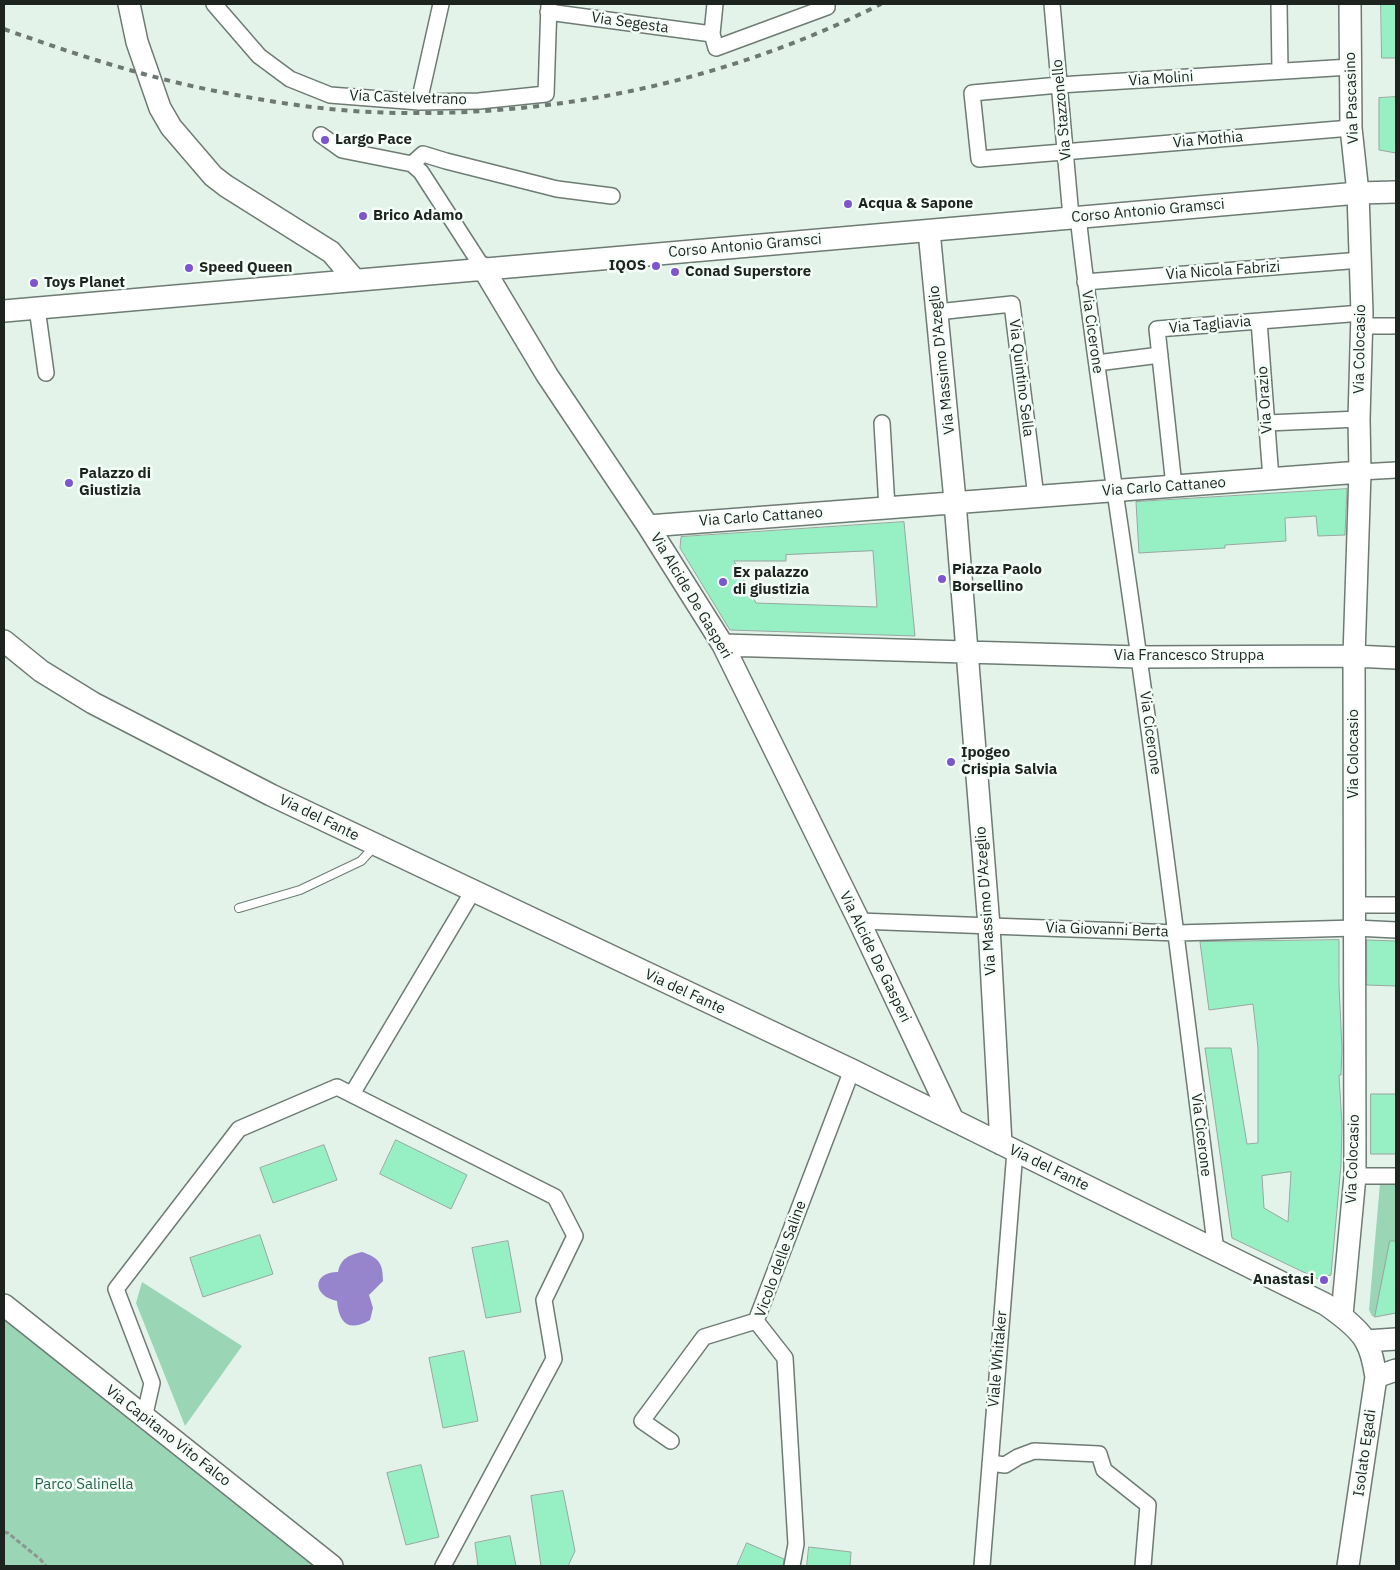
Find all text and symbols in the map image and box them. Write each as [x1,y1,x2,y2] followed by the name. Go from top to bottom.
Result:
[590,9,670,37] street label: Via Segesta
[1341,52,1363,144] street label: Via Pascasino
[1049,58,1075,162] street label: Via Stazzonello
[1128,68,1194,90] street label: Via Molini
[349,87,467,109] street label: Via Castelvetrano
[1172,128,1244,152] street label: Via Mothia
[335,131,412,149] place label: Largo Pace
[319,134,331,146] marker: Largo Pace
[858,195,973,213] place label: Acqua & Sapone
[1071,195,1225,227] street label: Corso Antonio Gramsci
[842,198,854,210] marker: Acqua & Sapone
[373,207,463,225] place label: Brico Adamo
[357,210,369,222] marker: Brico Adamo
[668,230,822,262] street label: Corso Antonio Gramsci
[609,257,646,275] place label: IQOS
[1165,258,1281,284] street label: Via Nicola Fabrizi
[199,259,292,277] place label: Speed Queen
[650,260,662,272] marker: IQOS
[183,262,195,274] marker: Speed Queen
[685,263,811,281] place label: Conad Superstore
[669,266,681,278] marker: Conad Superstore
[44,274,125,292] place label: Toys Planet
[28,277,40,289] marker: Toys Planet
[925,285,959,435] street label: Via Massimo D'Azeglio
[1077,289,1107,375] street label: Via Cicerone
[1350,304,1370,394] street label: Via Colocasio
[1168,312,1252,338] street label: Via Tagliavia
[1005,318,1037,438] street label: Via Quintino Sella
[1254,366,1276,434] street label: Via Orazio
[79,465,151,500] place label: Palazzo di Giustizia
[1101,474,1227,500] street label: Via Carlo Cattaneo
[63,477,75,489] marker: Palazzo di Giustizia
[698,504,824,530] street label: Via Carlo Cattaneo
[646,530,736,662] street label: Via Alcide De Gasperi
[952,561,1042,596] place label: Piazza Paolo Borsellino
[733,564,810,599] place label: Ex palazzo di giustizia
[936,573,948,585] marker: Piazza Paolo Borsellino
[717,576,729,588] marker: Ex palazzo di giustizia
[1114,647,1264,665] street label: Via Francesco Struppa
[1135,690,1165,776] street label: Via Cicerone
[1345,709,1363,799] street label: Via Colocasio
[961,744,1057,779] place label: Ipogeo Crispia Salvia
[945,756,957,768] marker: Ipogeo Crispia Salvia
[276,791,362,845] street label: Via del Fante
[972,826,1000,976] street label: Via Massimo D'Azeglio
[835,888,915,1026] street label: Via Alcide De Gasperi
[1045,919,1169,941] street label: Via Giovanni Berta
[642,966,728,1018] street label: Via del Fante
[1187,1092,1215,1178] street label: Via Cicerone
[1342,1114,1364,1204] street label: Via Colocasio
[1006,1141,1092,1195] street label: Via del Fante
[752,1198,810,1320] street label: Vicolo delle Saline
[1253,1271,1314,1289] place label: Anastasi
[1318,1274,1330,1286] marker: Anastasi
[985,1310,1011,1408] street label: Viale Whitaker
[102,1382,234,1490] street label: Via Capitano Vito Falco
[1350,1408,1380,1498] street label: Isolato Egadi
[34,1476,134,1494] park label: Parco Salinella

